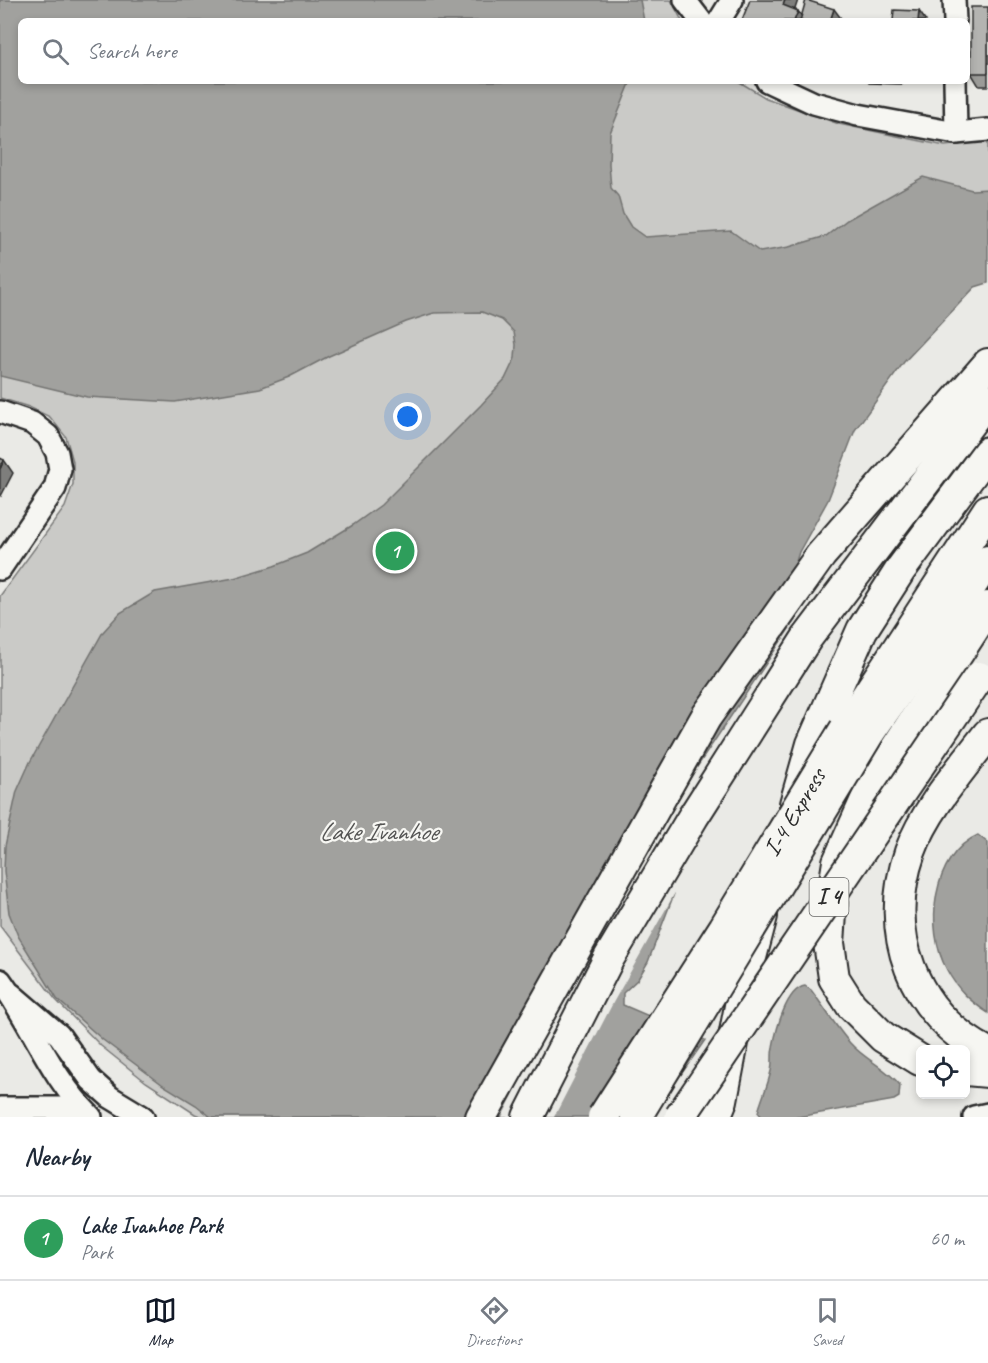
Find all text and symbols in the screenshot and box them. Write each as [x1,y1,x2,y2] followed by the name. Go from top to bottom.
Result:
[18,18,970,84] search box
[39,35,72,68] icon: search
[87,37,177,65] text: Search here
[393,402,422,431] your location
[376,528,414,574] pin: 1
[756,761,833,861] street label: I-4 Express
[319,815,440,848] water label: Lake Ivanhoe
[810,878,848,916] road number: I 4
[916,1045,970,1099] map controls
[916,1045,970,1099] button: locate
[24,1140,89,1173] text: Nearby
[81,1212,223,1240] text: Lake Ivanhoe Park
[39,1226,48,1251] text: 1
[930,1226,964,1251] text: 60 m
[81,1240,113,1265] text: Park
[144,1294,177,1350] tab: Map
[466,1294,522,1350] tab: Directions
[811,1294,844,1350] tab: Saved

